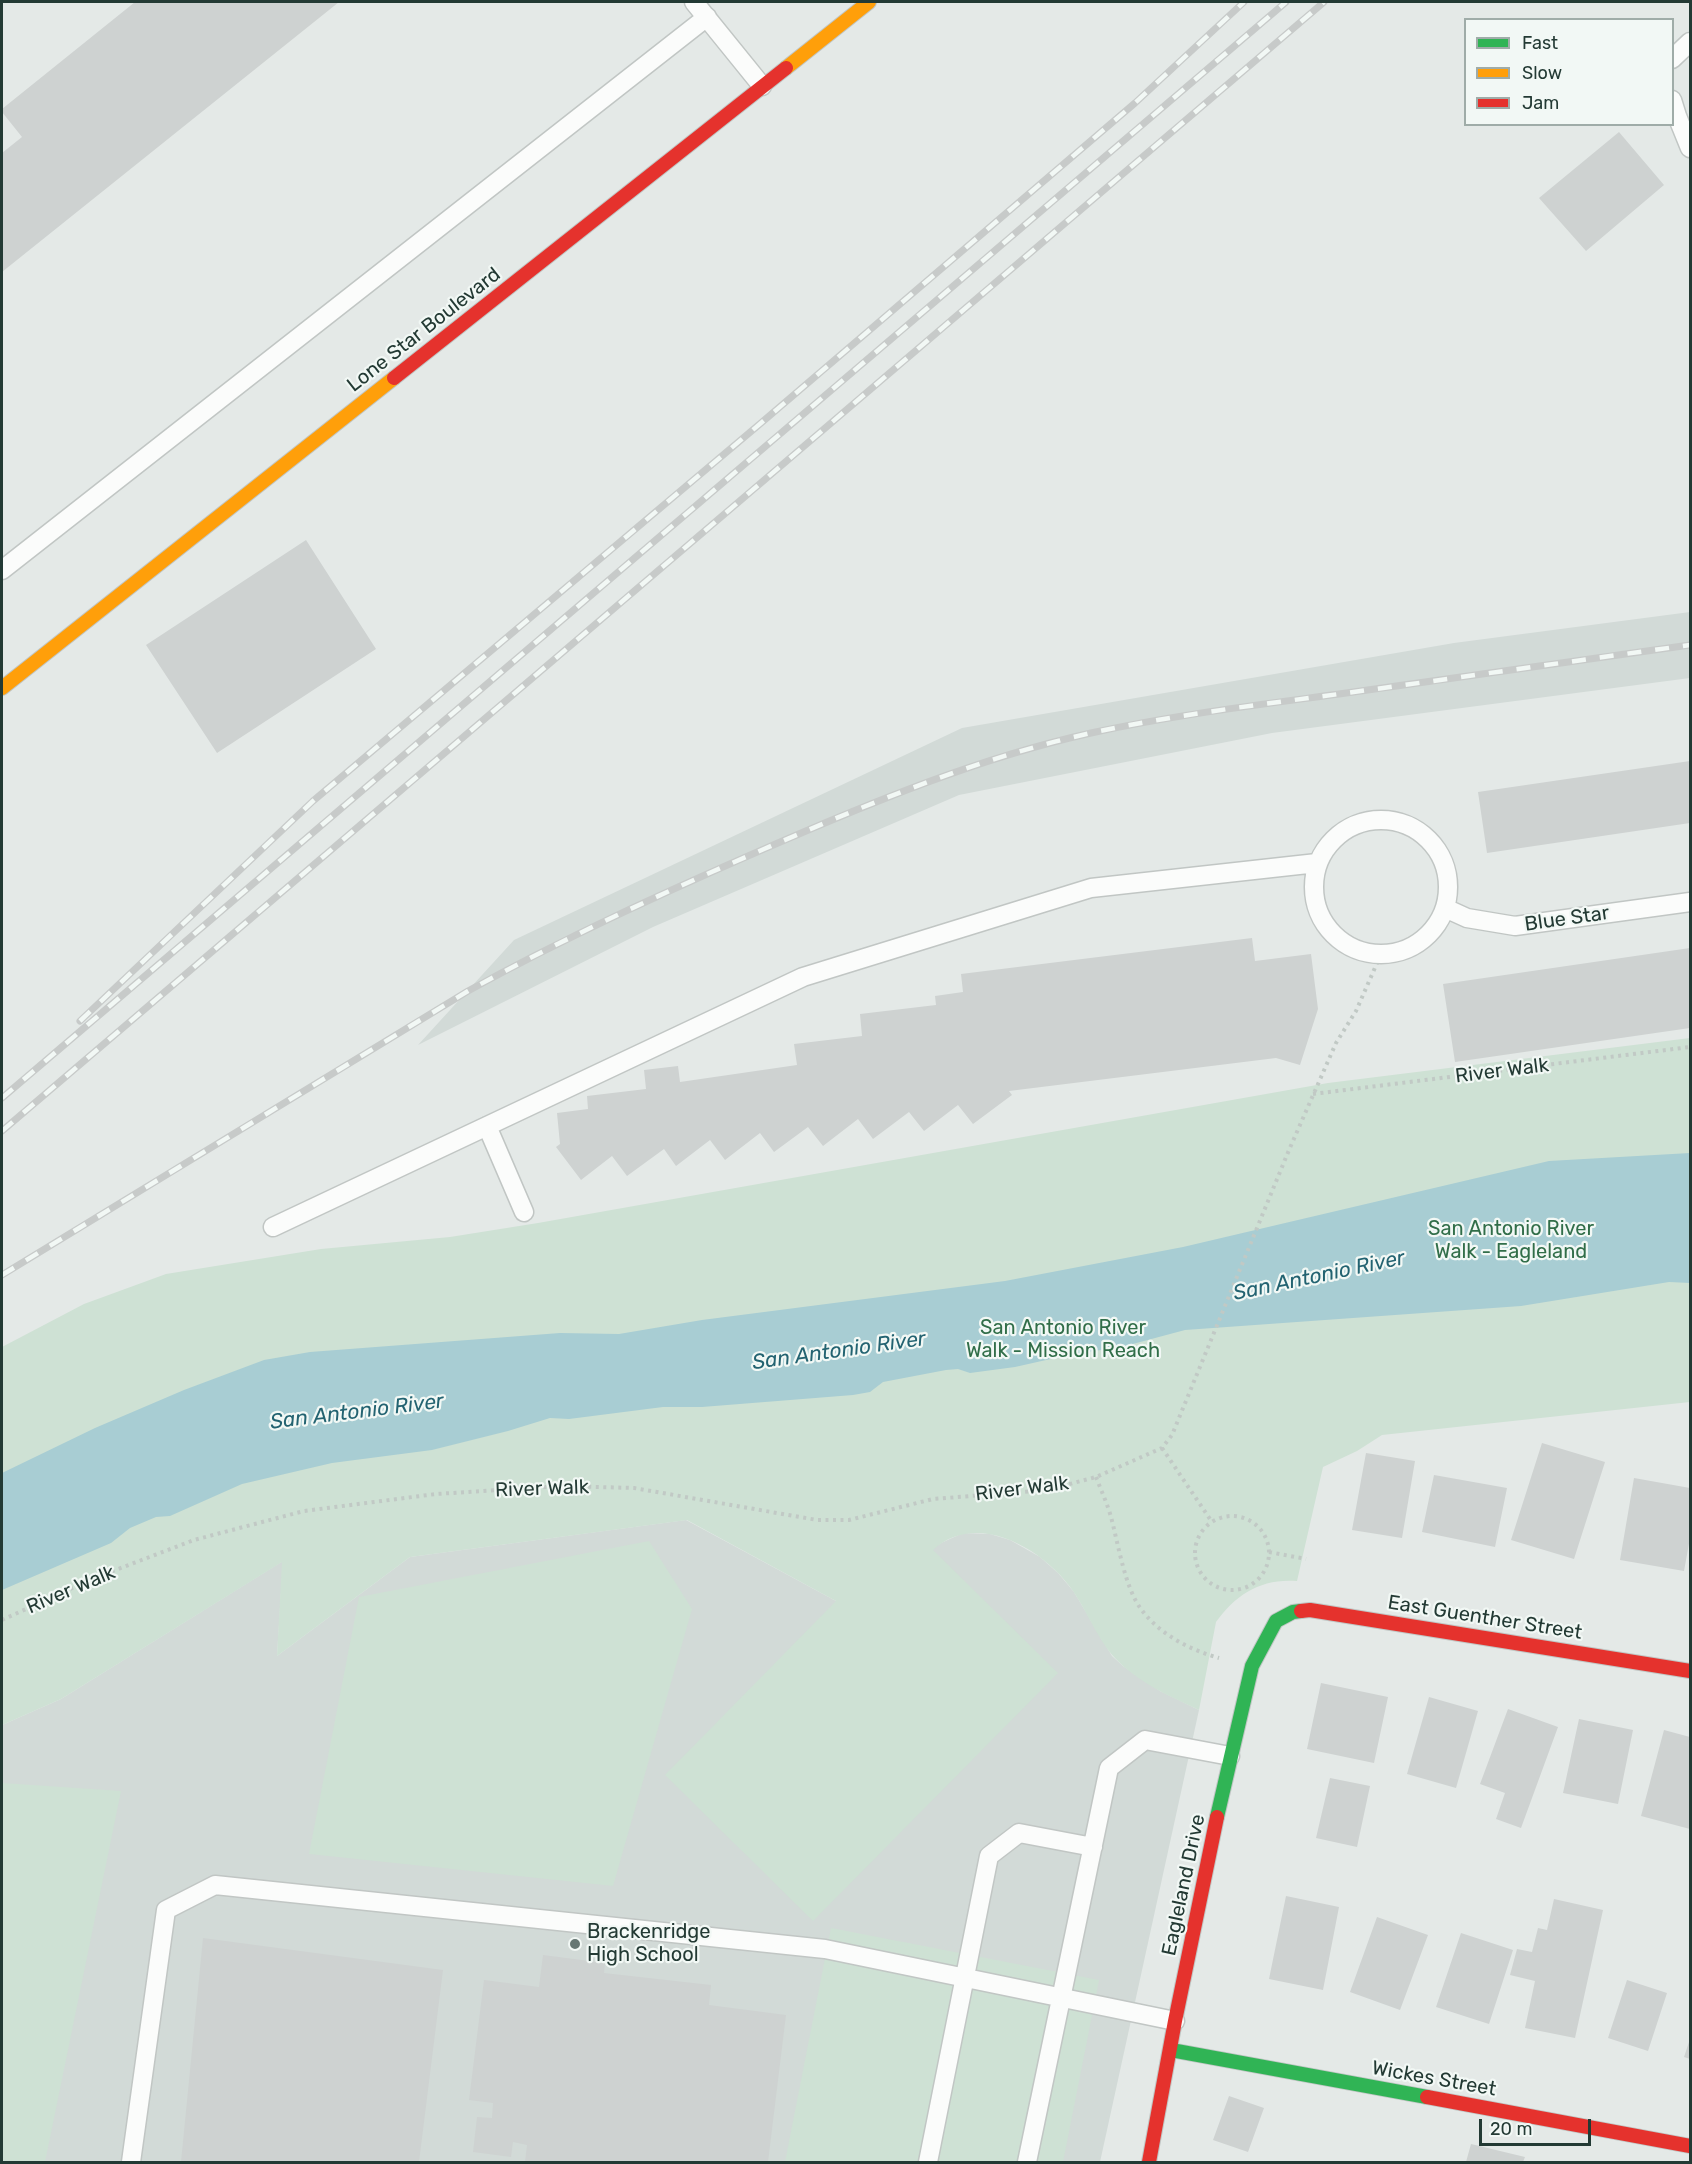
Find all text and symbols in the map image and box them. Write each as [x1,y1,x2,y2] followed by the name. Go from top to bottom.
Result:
[1464,18,1674,126] legend
[1522,32,1558,54] text: Fast
[1522,62,1562,84] text: Slow
[1522,92,1559,114] text: Jam
[342,263,506,397] street label: Lone Star Boulevard
[1523,901,1611,937] street label: Blue Star
[1454,1053,1550,1089] street label: River Walk
[1428,1217,1594,1264] park label: San Antonio River Walk - Eagleland
[1231,1245,1407,1307] water label: San Antonio River
[966,1316,1160,1363] park label: San Antonio River Walk - Mission Reach
[751,1326,927,1376] water label: San Antonio River
[269,1389,445,1435] water label: San Antonio River
[974,1471,1070,1507] street label: River Walk
[495,1475,589,1503] street label: River Walk
[23,1561,119,1619] street label: River Walk
[1386,1591,1584,1645] street label: East Guenther Street
[1157,1812,1211,1958] street label: Eagleland Drive
[587,1920,711,1967] place label: Brackenridge High School
[568,1937,582,1951] marker: Brackenridge High School
[1370,2056,1498,2102] street label: Wickes Street
[1482,2107,1594,2145] scale bar
[1490,2118,1532,2140] text: 20 m

